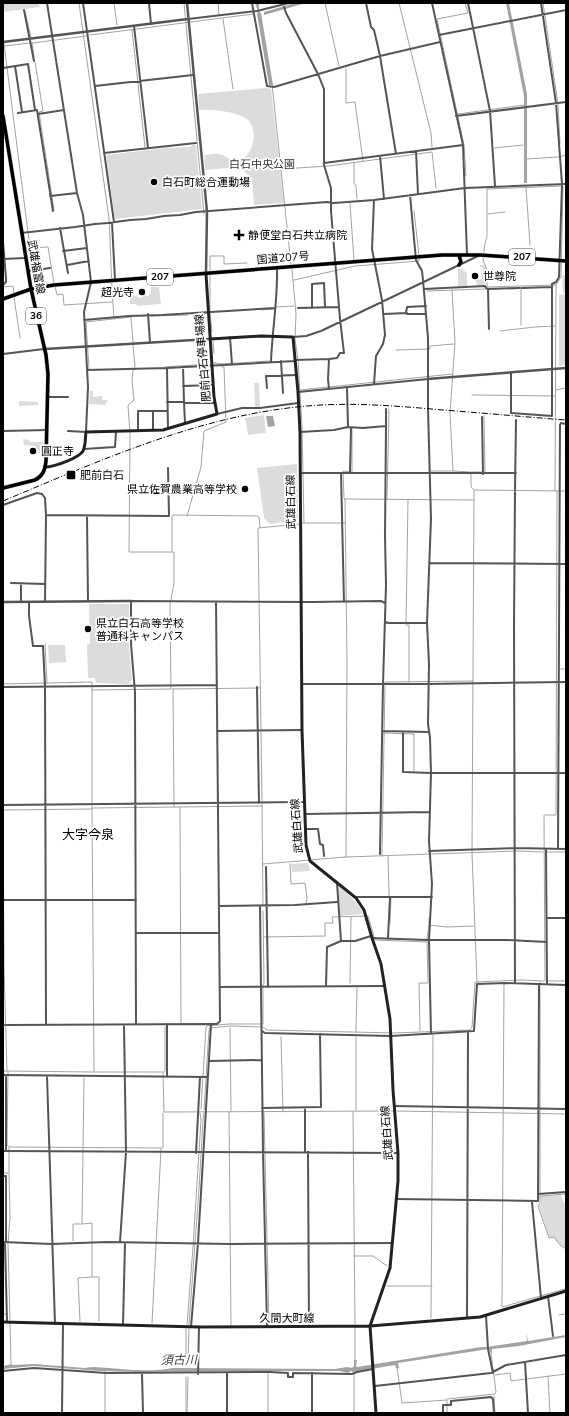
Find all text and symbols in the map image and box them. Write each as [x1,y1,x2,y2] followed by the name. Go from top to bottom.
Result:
[229,157,295,172] park label: 白石中央公園
[162,175,250,190] place label: 白石町総合運動場
[149,177,159,187] marker: 白石町総合運動場
[248,228,347,243] place label: 静便堂白石共立病院
[233,229,245,241] marker: 静便堂白石共立病院
[24,239,48,295] street label: 武雄福富線
[256,248,310,268] street label: 国道207号
[509,249,535,265] road number: 207
[147,269,173,285] road number: 207
[483,269,516,284] place label: 世尊院
[470,271,480,281] marker: 世尊院
[101,285,134,300] place label: 超光寺
[137,287,147,297] marker: 超光寺
[26,308,46,324] road number: 36
[192,314,214,402] street label: 肥前白石停車場線
[41,444,74,459] place label: 圓正寺
[28,446,38,456] marker: 圓正寺
[80,468,124,483] place label: 肥前白石
[65,469,77,481] marker: 肥前白石
[283,474,299,530] street label: 武雄白石線
[127,482,237,497] place label: 県立佐賀農業高等学校
[240,484,250,494] marker: 県立佐賀農業高等学校
[96,616,184,644] place label: 県立白石高等学校 普通科キャンパス
[83,624,93,634] marker: 県立白石高等学校 普通科キャンパス
[288,798,306,854] street label: 武雄白石線
[62,826,114,844] district label: 大字今泉
[378,1105,396,1161] street label: 武雄白石線
[260,1311,315,1326] street label: 久間大町線
[161,1352,199,1368] water label: 須古川

